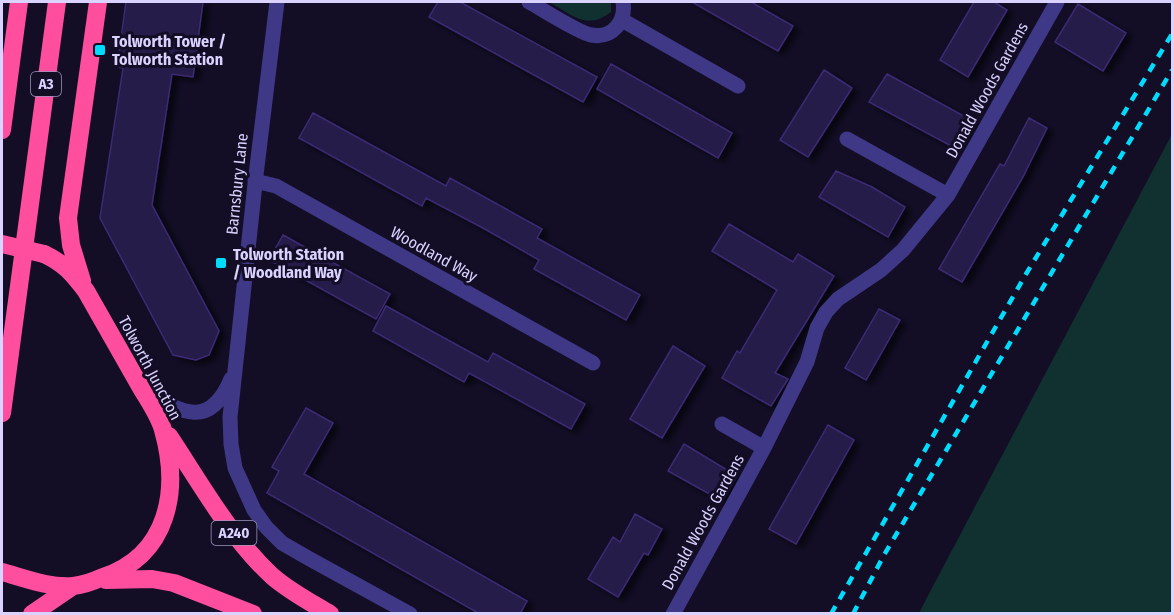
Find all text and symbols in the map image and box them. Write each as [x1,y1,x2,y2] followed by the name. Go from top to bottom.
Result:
[942,19,1032,161] street label: Donald Woods Gardens
[112,32,226,69] place label: Tolworth Tower / Tolworth Station
[93,43,107,57] marker: Tolworth Tower / Tolworth Station
[31,72,61,96] road number: A3
[222,132,252,236] street label: Barnsbury Lane
[387,222,481,286] street label: Woodland Way
[233,245,344,282] place label: Tolworth Station / Woodland Way
[214,256,228,270] marker: Tolworth Station / Woodland Way
[115,313,185,423] street label: Tolworth Junction
[658,451,748,593] street label: Donald Woods Gardens
[212,521,256,545] road number: A240

